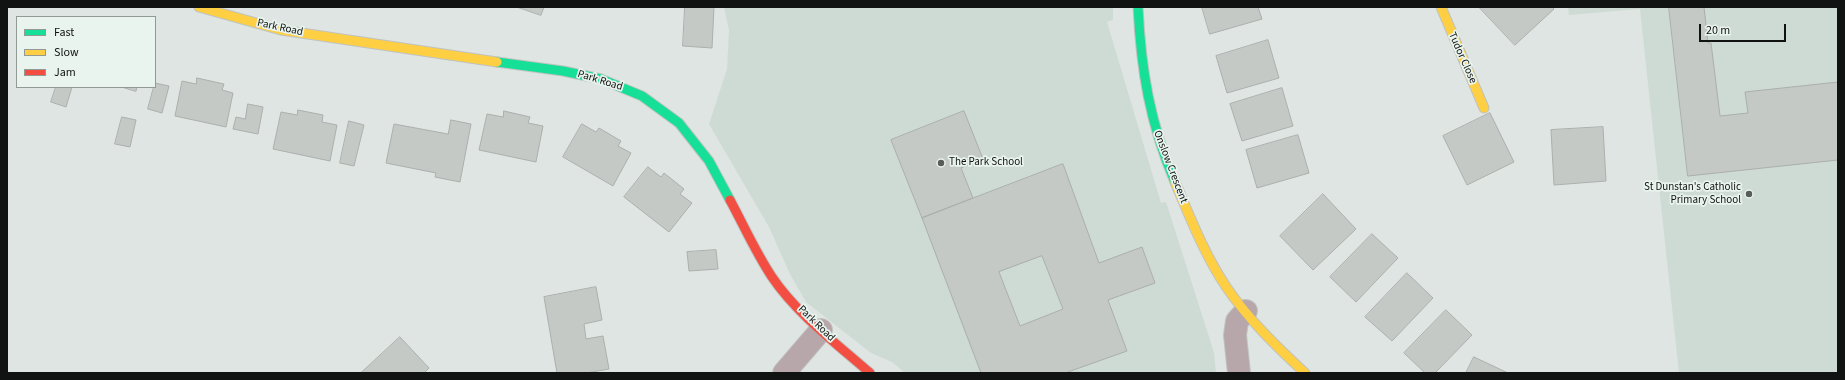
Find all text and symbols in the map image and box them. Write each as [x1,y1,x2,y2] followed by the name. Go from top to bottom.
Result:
[16,16,156,88] legend
[1701,16,1788,42] scale bar
[256,17,304,39] street label: Park Road
[1706,22,1730,39] text: 20 m
[54,24,74,41] text: Fast
[1445,30,1479,86] street label: Tudor Close
[54,44,79,61] text: Slow
[54,64,76,81] text: Jam
[576,68,624,94] street label: Park Road
[1150,129,1190,205] street label: Onslow Crescent
[949,156,1023,170] place label: The Park School
[936,158,946,168] marker: The Park School
[1644,181,1741,207] place label: St Dunstan's Catholic Primary School
[1744,189,1754,199] marker: St Dunstan's Catholic Primary School
[795,303,837,345] street label: Park Road

